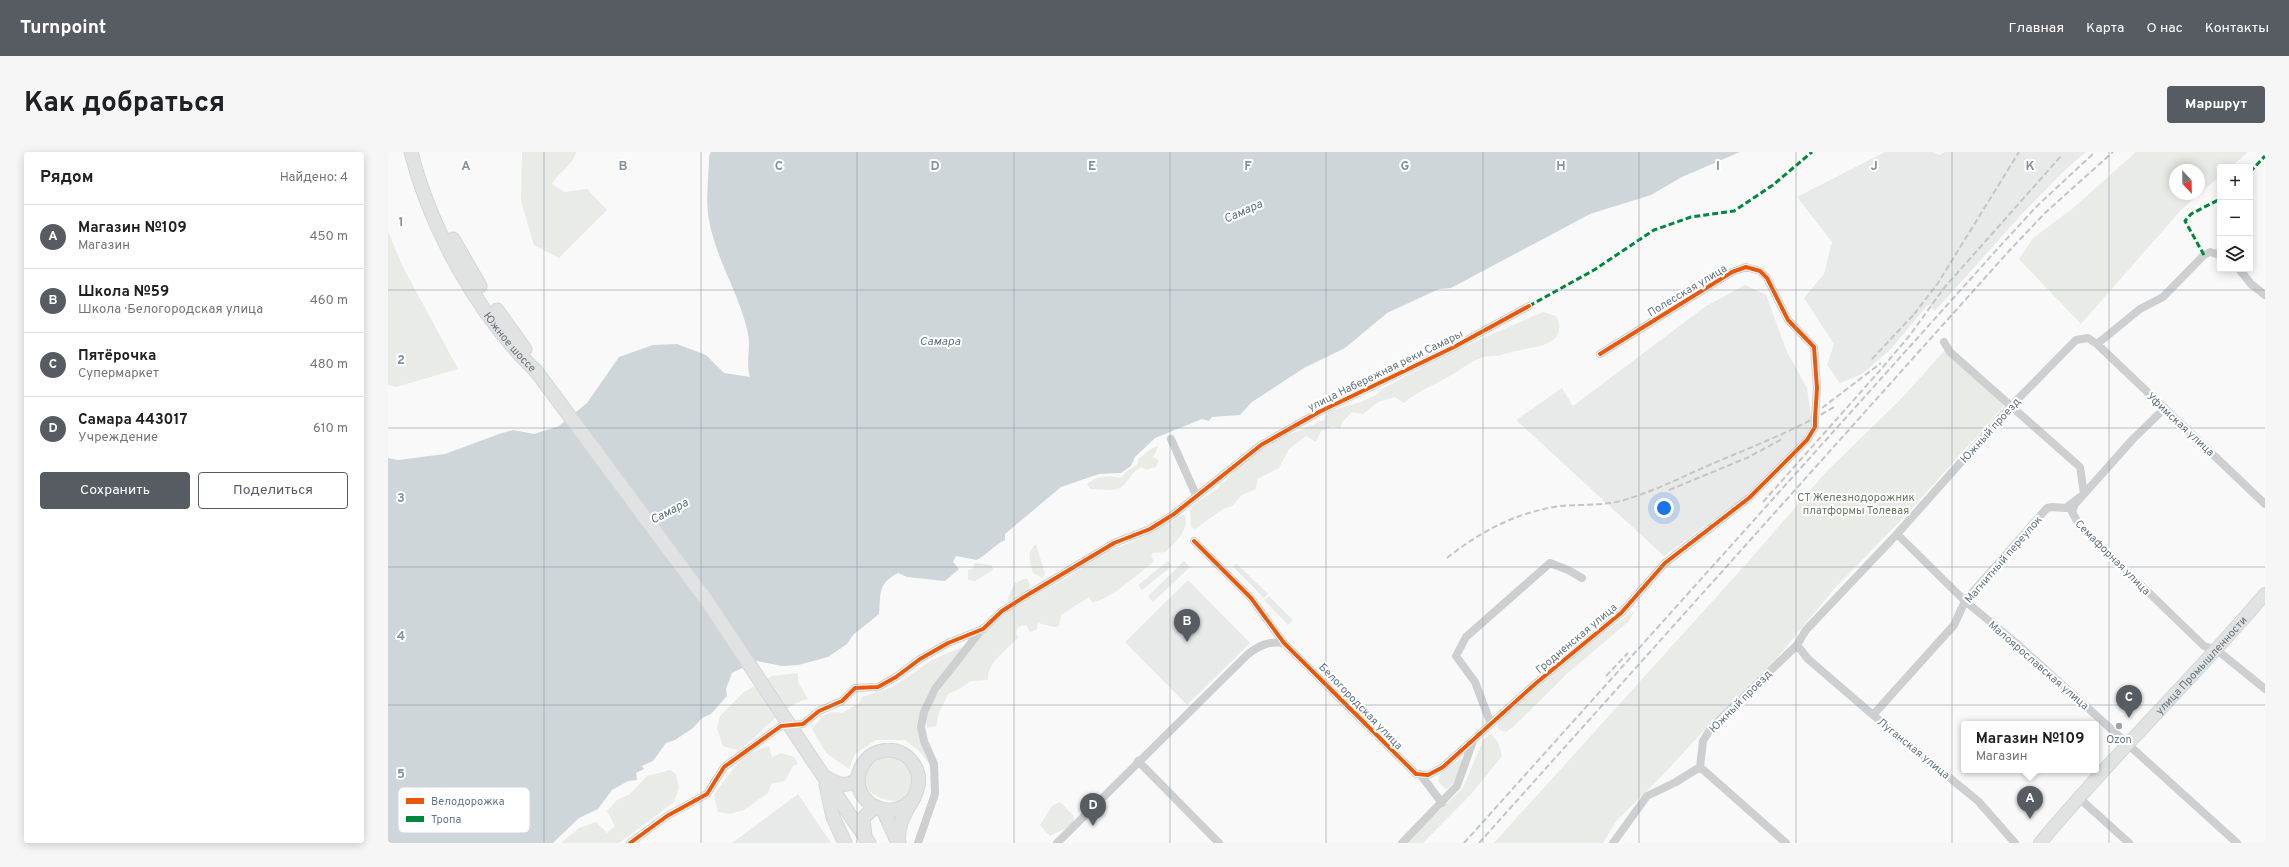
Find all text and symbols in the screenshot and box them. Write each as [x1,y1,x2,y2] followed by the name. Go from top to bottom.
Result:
[20,16,106,40] text: Turnpoint
[2009,20,2064,37] text: Главная
[2086,20,2124,37] text: Карта
[2146,20,2183,37] text: О нас
[2205,20,2269,37] text: Контакты
[24,86,225,122] text: Как добраться
[2167,86,2265,123] button: Маршрут
[461,159,471,175] text: A
[619,159,628,175] text: B
[775,159,783,175] text: C
[930,159,940,175] text: D
[1088,159,1096,175] text: E
[1244,159,1252,175] text: F
[1401,159,1410,175] text: G
[1556,159,1566,175] text: H
[1716,159,1720,175] text: I
[1870,159,1878,175] text: J
[2025,159,2035,175] text: K
[2169,164,2205,200] north arrow
[2217,164,2253,272] map controls
[2217,164,2253,200] button: +
[40,167,93,189] text: Рядом
[280,170,348,186] text: Найдено: 4
[1222,196,1266,228] water label: Самара
[2217,200,2253,236] button: −
[398,215,404,231] text: 1
[78,219,187,238] text: Магазин №109
[48,229,58,245] text: A
[309,229,348,245] text: 450 m
[2217,236,2253,272] button: layers
[78,238,130,254] text: Магазин
[1645,262,1730,320] street label: Полесская улица
[78,283,169,302] text: Школа №59
[49,293,57,309] text: B
[310,293,348,309] text: 460 m
[78,302,263,318] text: Школа · Белогородская улица
[480,310,539,376] street label: Южное шоссе
[1305,327,1465,415] street label: улица Набережная реки Самары
[920,334,961,350] water label: Самара
[78,347,156,366] text: Пятёрочка
[397,353,405,369] text: 2
[49,357,57,373] text: C
[310,357,348,373] text: 480 m
[78,366,159,382] text: Супермаркет
[2144,390,2217,460] street label: Уфимская улица
[1958,395,2024,466] street label: Южный проезд
[78,411,187,430] text: Самара 443017
[48,421,58,437] text: D
[313,421,348,437] text: 610 m
[78,430,158,446] text: Учреждение
[40,472,190,509] button: Сохранить
[198,472,348,509] button: Поделиться
[397,491,405,507] text: 3
[1797,491,1915,518] park label: СТ Железнодорожник платформы Толевая
[648,495,692,529] water label: Самара
[1654,498,1674,518] your location
[1962,513,2046,606] street label: Магнитный переулок
[2072,517,2153,598] street label: Семафорная улица
[1533,600,1620,677] street label: Гродненская улица
[1174,609,1200,642] pin: B
[2153,614,2251,718] street label: улица Промышленности
[1985,618,2092,713] street label: Малоярославская улица
[397,629,405,645] text: 4
[1315,660,1405,753] street label: Белогородская улица
[1706,667,1775,736] street label: Южный проезд
[2116,685,2142,718] pin: C
[1874,715,1953,783] street label: Луганская улица
[1961,721,2099,773] popup
[2114,721,2124,731] marker: Ozon
[1976,730,2084,749] text: Магазин №109
[2106,733,2132,747] place label: Ozon
[1976,749,2028,765] text: Магазин
[397,767,405,783] text: 5
[2017,786,2043,819] pin: A
[398,787,530,833] legend
[1080,793,1106,826] pin: D
[431,795,505,809] text: Велодорожка
[431,813,461,827] text: Тропа

